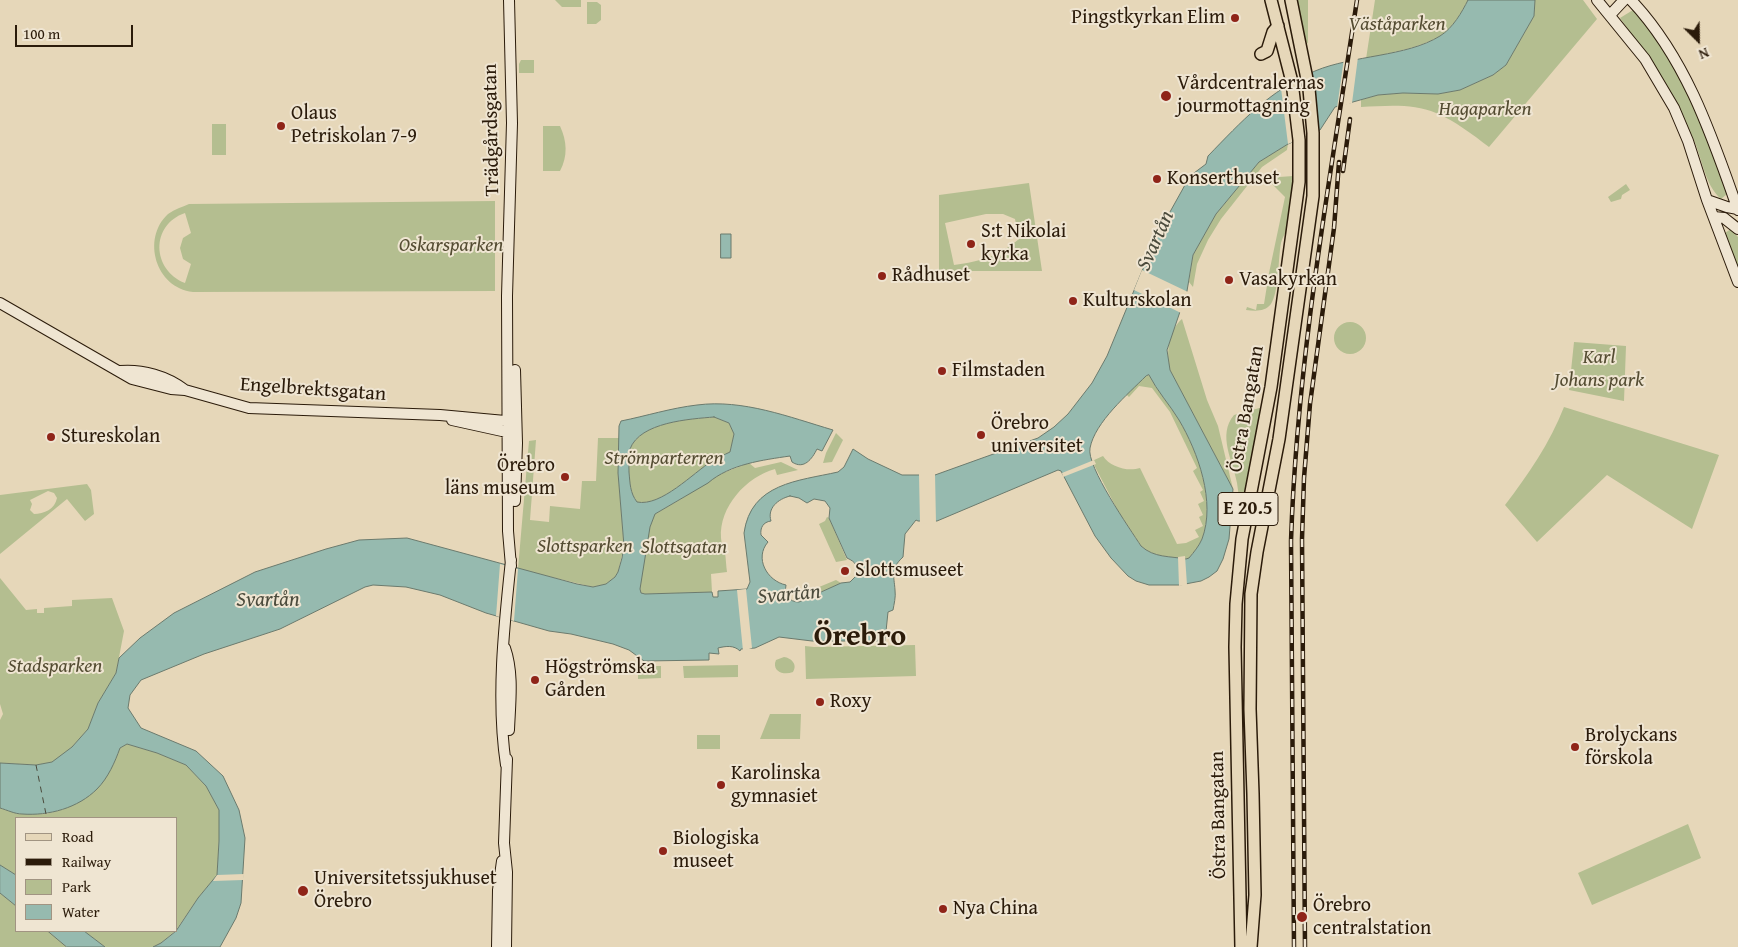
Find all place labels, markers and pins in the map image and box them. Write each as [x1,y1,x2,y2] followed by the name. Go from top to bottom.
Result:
[1071,6,1225,30] place label: Pingstkyrkan Elim
[1229,12,1241,24] marker: Pingstkyrkan Elim
[1177,72,1324,119] place label: Vårdcentralernas jourmottagning
[1159,89,1173,103] marker: Vårdcentralernas jourmottagning
[291,102,417,149] place label: Olaus Petriskolan 7-9
[275,120,287,132] marker: Olaus Petriskolan 7-9
[1167,167,1279,191] place label: Konserthuset
[1151,173,1163,185] marker: Konserthuset
[981,220,1066,267] place label: S:t Nikolai kyrka
[965,238,977,250] marker: S:t Nikolai kyrka
[892,264,970,288] place label: Rådhuset
[1239,268,1337,292] place label: Vasakyrkan
[876,270,888,282] marker: Rådhuset
[1223,274,1235,286] marker: Vasakyrkan
[1083,289,1192,313] place label: Kulturskolan
[1067,295,1079,307] marker: Kulturskolan
[952,359,1045,383] place label: Filmstaden
[936,365,948,377] marker: Filmstaden
[991,412,1083,459] place label: Örebro universitet
[61,425,160,449] place label: Stureskolan
[975,429,987,441] marker: Örebro universitet
[45,431,57,443] marker: Stureskolan
[445,454,555,501] place label: Örebro läns museum
[559,471,571,483] marker: Örebro läns museum
[855,559,964,583] place label: Slottsmuseet
[839,565,851,577] marker: Slottsmuseet
[545,656,656,703] place label: Högströmska Gården
[529,674,541,686] marker: Högströmska Gården
[830,690,871,714] place label: Roxy
[814,696,826,708] marker: Roxy
[1585,724,1677,771] place label: Brolyckans förskola
[1569,741,1581,753] marker: Brolyckans förskola
[731,762,820,809] place label: Karolinska gymnasiet
[715,779,727,791] marker: Karolinska gymnasiet
[673,827,759,874] place label: Biologiska museet
[657,845,669,857] marker: Biologiska museet
[314,867,497,914] place label: Universitetssjukhuset Örebro
[296,884,310,898] marker: Universitetssjukhuset Örebro
[1313,894,1431,941] place label: Örebro centralstation
[953,897,1038,921] place label: Nya China
[937,903,949,915] marker: Nya China
[1295,910,1309,924] marker: Örebro centralstation

